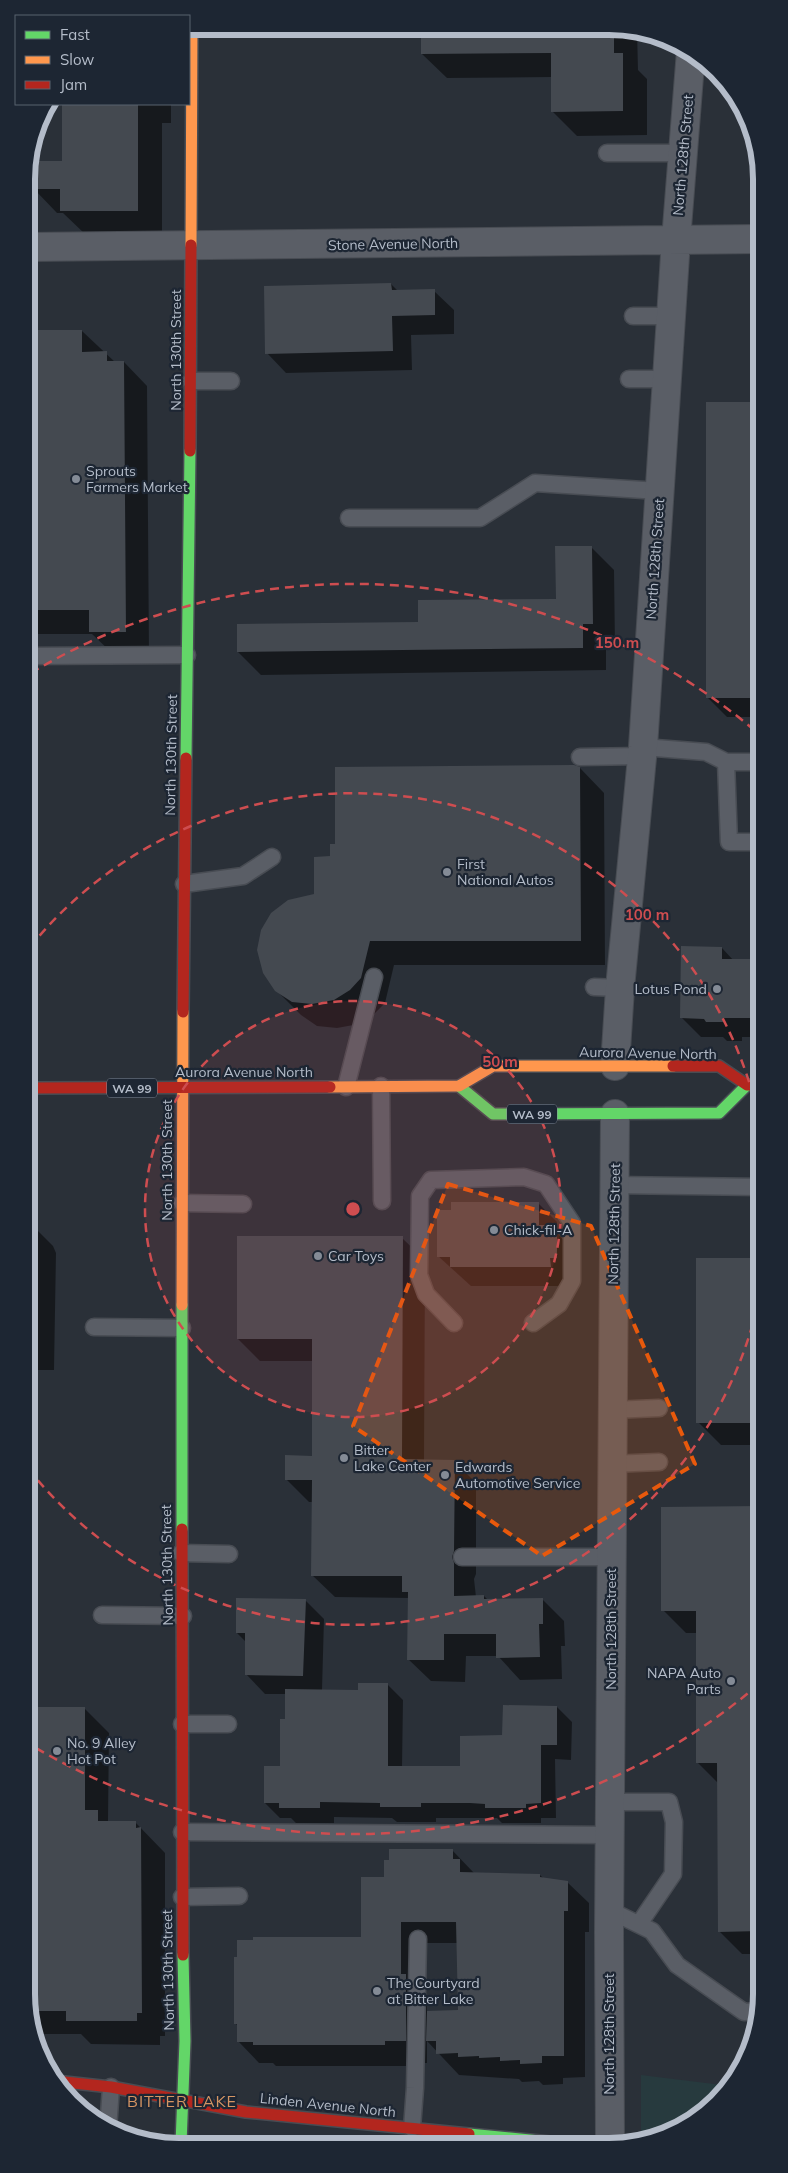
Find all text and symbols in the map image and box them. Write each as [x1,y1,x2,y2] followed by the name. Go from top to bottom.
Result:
[15,15,190,105] legend
[60,25,90,44] text: Fast
[60,50,94,69] text: Slow
[60,75,87,94] text: Jam
[669,94,697,216] street label: North 128th Street
[328,234,458,254] street label: Stone Avenue North
[167,289,185,411] street label: North 130th Street
[86,462,188,496] place label: Sprouts Farmers Market
[70,473,82,485] marker: Sprouts Farmers Market
[642,498,668,620] street label: North 128th Street
[595,633,639,652] text: 150 m
[161,694,181,816] street label: North 130th Street
[457,855,554,889] place label: First National Autos
[441,866,453,878] marker: First National Autos
[625,905,669,924] text: 100 m
[635,980,707,998] place label: Lotus Pond
[711,983,723,995] marker: Lotus Pond
[579,1043,717,1063] street label: Aurora Avenue North
[482,1052,518,1071] text: 50 m
[175,1063,313,1081] street label: Aurora Avenue North
[107,1078,157,1098] road number: WA 99
[158,1099,176,1221] street label: North 130th Street
[507,1104,557,1124] road number: WA 99
[604,1163,624,1285] street label: North 128th Street
[344,1200,362,1218] centre of rings
[504,1221,573,1239] place label: Chick-fil-A
[488,1224,500,1236] marker: Chick-fil-A
[328,1247,384,1265] place label: Car Toys
[312,1250,324,1262] marker: Car Toys
[354,1441,432,1475] place label: Bitter Lake Center
[338,1452,350,1464] marker: Bitter Lake Center
[455,1458,580,1492] place label: Edwards Automotive Service
[439,1469,451,1481] marker: Edwards Automotive Service
[157,1504,177,1626] street label: North 130th Street
[602,1568,620,1690] street label: North 128th Street
[647,1664,721,1698] place label: NAPA Auto Parts
[725,1675,737,1687] marker: NAPA Auto Parts
[67,1734,137,1768] place label: No. 9 Alley Hot Pot
[51,1745,63,1757] marker: No. 9 Alley Hot Pot
[158,1909,178,2031] street label: North 130th Street
[600,1973,618,2095] street label: North 128th Street
[387,1974,480,2008] place label: The Courtyard at Bitter Lake
[371,1985,383,1997] marker: The Courtyard at Bitter Lake
[259,2089,397,2121] street label: Linden Avenue North
[127,2091,237,2111] district label: BITTER LAKE

